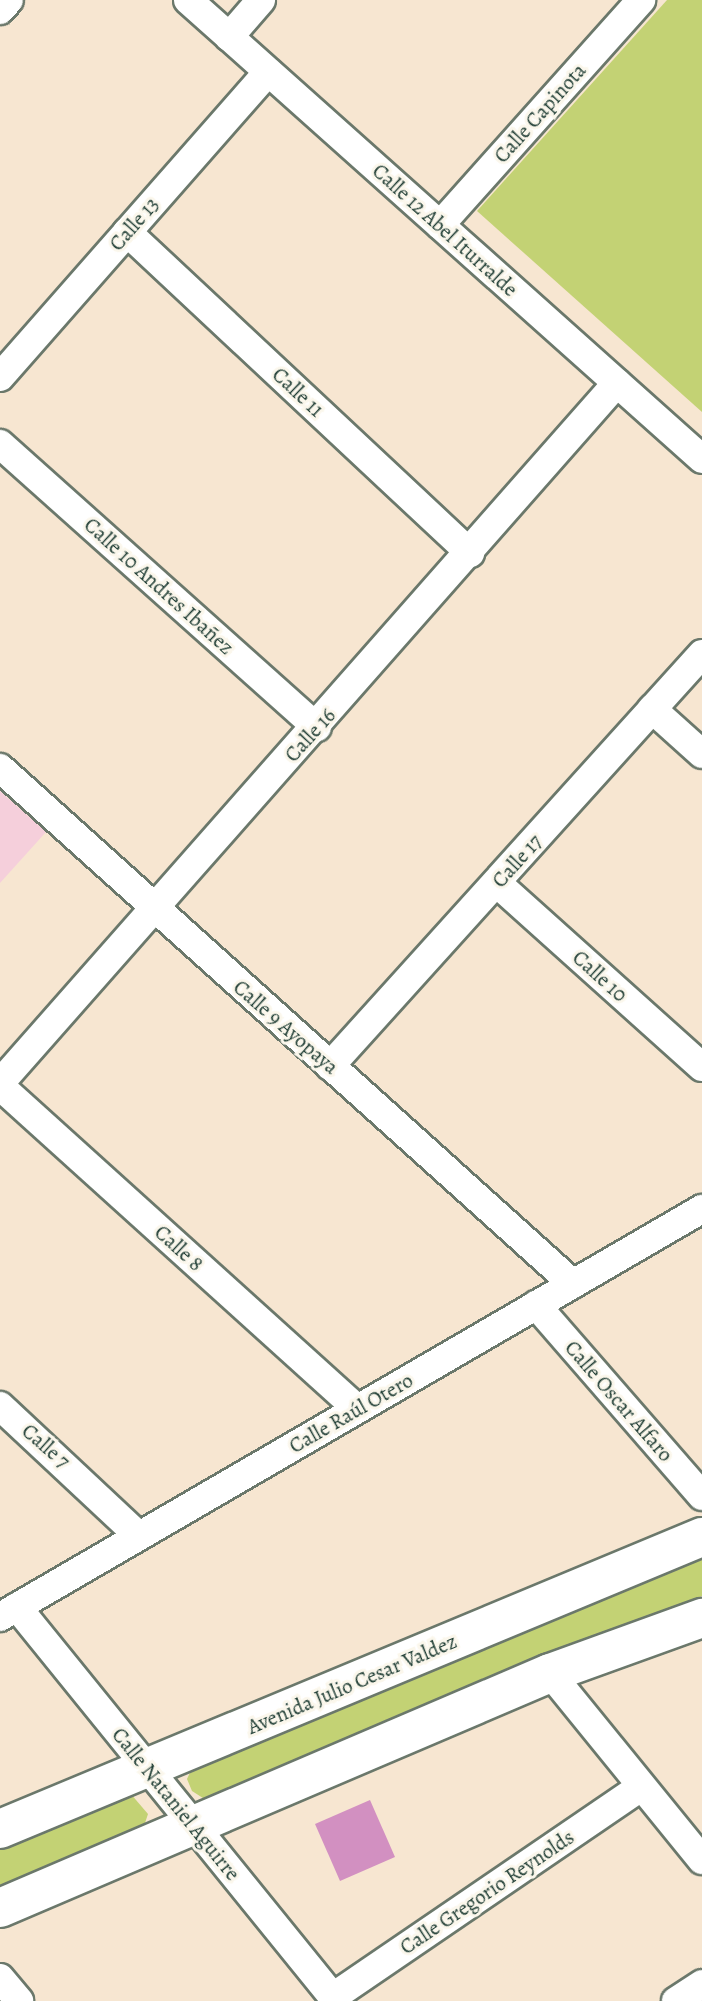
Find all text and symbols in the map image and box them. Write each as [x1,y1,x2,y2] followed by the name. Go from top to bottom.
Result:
[489,58,591,168] street label: Calle Capinota
[367,158,523,302] street label: Calle 12 Abel Iturralde
[104,192,164,256] street label: Calle 13
[267,362,329,422] street label: Calle 11
[79,512,239,660] street label: Calle 10 Andres Ibañez
[279,703,341,767] street label: Calle 16
[487,829,547,893] street label: Calle 17
[567,945,633,1007] street label: Calle 10
[228,974,344,1080] street label: Calle 9 Ayopaya
[149,1220,209,1276] street label: Calle 8
[560,1335,678,1467] street label: Calle Oscar Alfaro
[285,1367,417,1459] street label: Calle Raúl Otero
[17,1418,75,1474] street label: Calle 7
[243,1628,461,1740] street label: Avenida Julio Cesar Valdez
[107,1722,245,1886] street label: Calle Nataniel Aguirre
[395,1824,579,1960] street label: Calle Gregorio Reynolds

